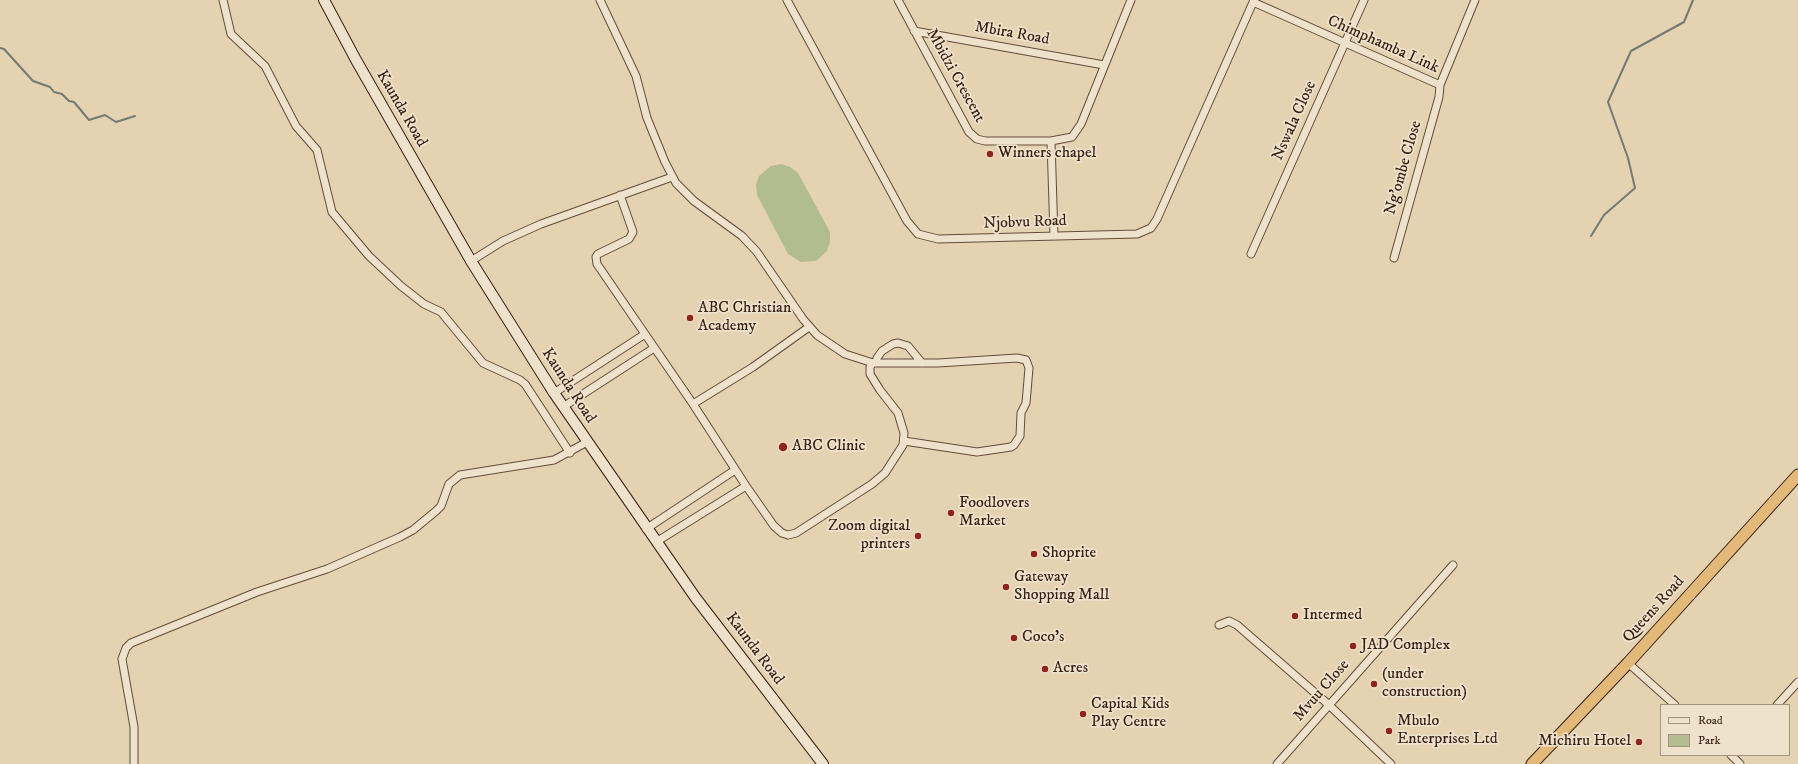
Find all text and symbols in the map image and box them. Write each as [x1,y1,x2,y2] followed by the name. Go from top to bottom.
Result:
[1324,12,1442,78] street label: Chimphamba Link
[973,18,1051,50] street label: Mbira Road
[921,26,989,126] street label: Mbidzi Crescent
[371,67,431,151] street label: Kaunda Road
[1269,78,1321,164] street label: Nswala Close
[1381,119,1427,217] street label: Ng'ombe Close
[998,144,1096,164] place label: Winners chapel
[985,149,995,159] marker: Winners chapel
[983,212,1067,234] street label: Njobvu Road
[698,299,791,337] place label: ABC Christian Academy
[685,313,695,323] marker: ABC Christian Academy
[537,345,599,427] street label: Kaunda Road
[792,437,865,457] place label: ABC Clinic
[777,441,789,453] marker: ABC Clinic
[959,494,1029,532] place label: Foodlovers Market
[946,508,956,518] marker: Foodlovers Market
[828,517,910,555] place label: Zoom digital printers
[913,531,923,541] marker: Zoom digital printers
[1042,544,1096,564] place label: Shoprite
[1029,549,1039,559] marker: Shoprite
[1014,568,1109,606] place label: Gateway Shopping Mall
[1619,573,1689,647] street label: Queens Road
[1001,582,1011,592] marker: Gateway Shopping Mall
[1303,606,1362,626] place label: Intermed
[721,609,787,689] street label: Kaunda Road
[1290,611,1300,621] marker: Intermed
[1022,628,1064,648] place label: Coco's
[1009,633,1019,643] marker: Coco's
[1361,636,1450,656] place label: JAD Complex
[1348,641,1358,651] marker: JAD Complex
[1290,656,1354,726] street label: Mvuu Close
[1053,659,1088,679] place label: Acres
[1040,664,1050,674] marker: Acres
[1382,665,1467,703] place label: (under construction)
[1369,679,1379,689] marker: (under construction)
[1091,695,1169,733] place label: Capital Kids Play Centre
[1660,704,1790,756] legend
[1078,709,1088,719] marker: Capital Kids Play Centre
[1397,712,1498,750] place label: Mbulo Enterprises Ltd
[1698,713,1723,728] text: Road
[1384,726,1394,736] marker: Mbulo Enterprises Ltd
[1538,732,1631,752] place label: Michiru Hotel
[1698,733,1720,748] text: Park
[1634,737,1644,747] marker: Michiru Hotel

